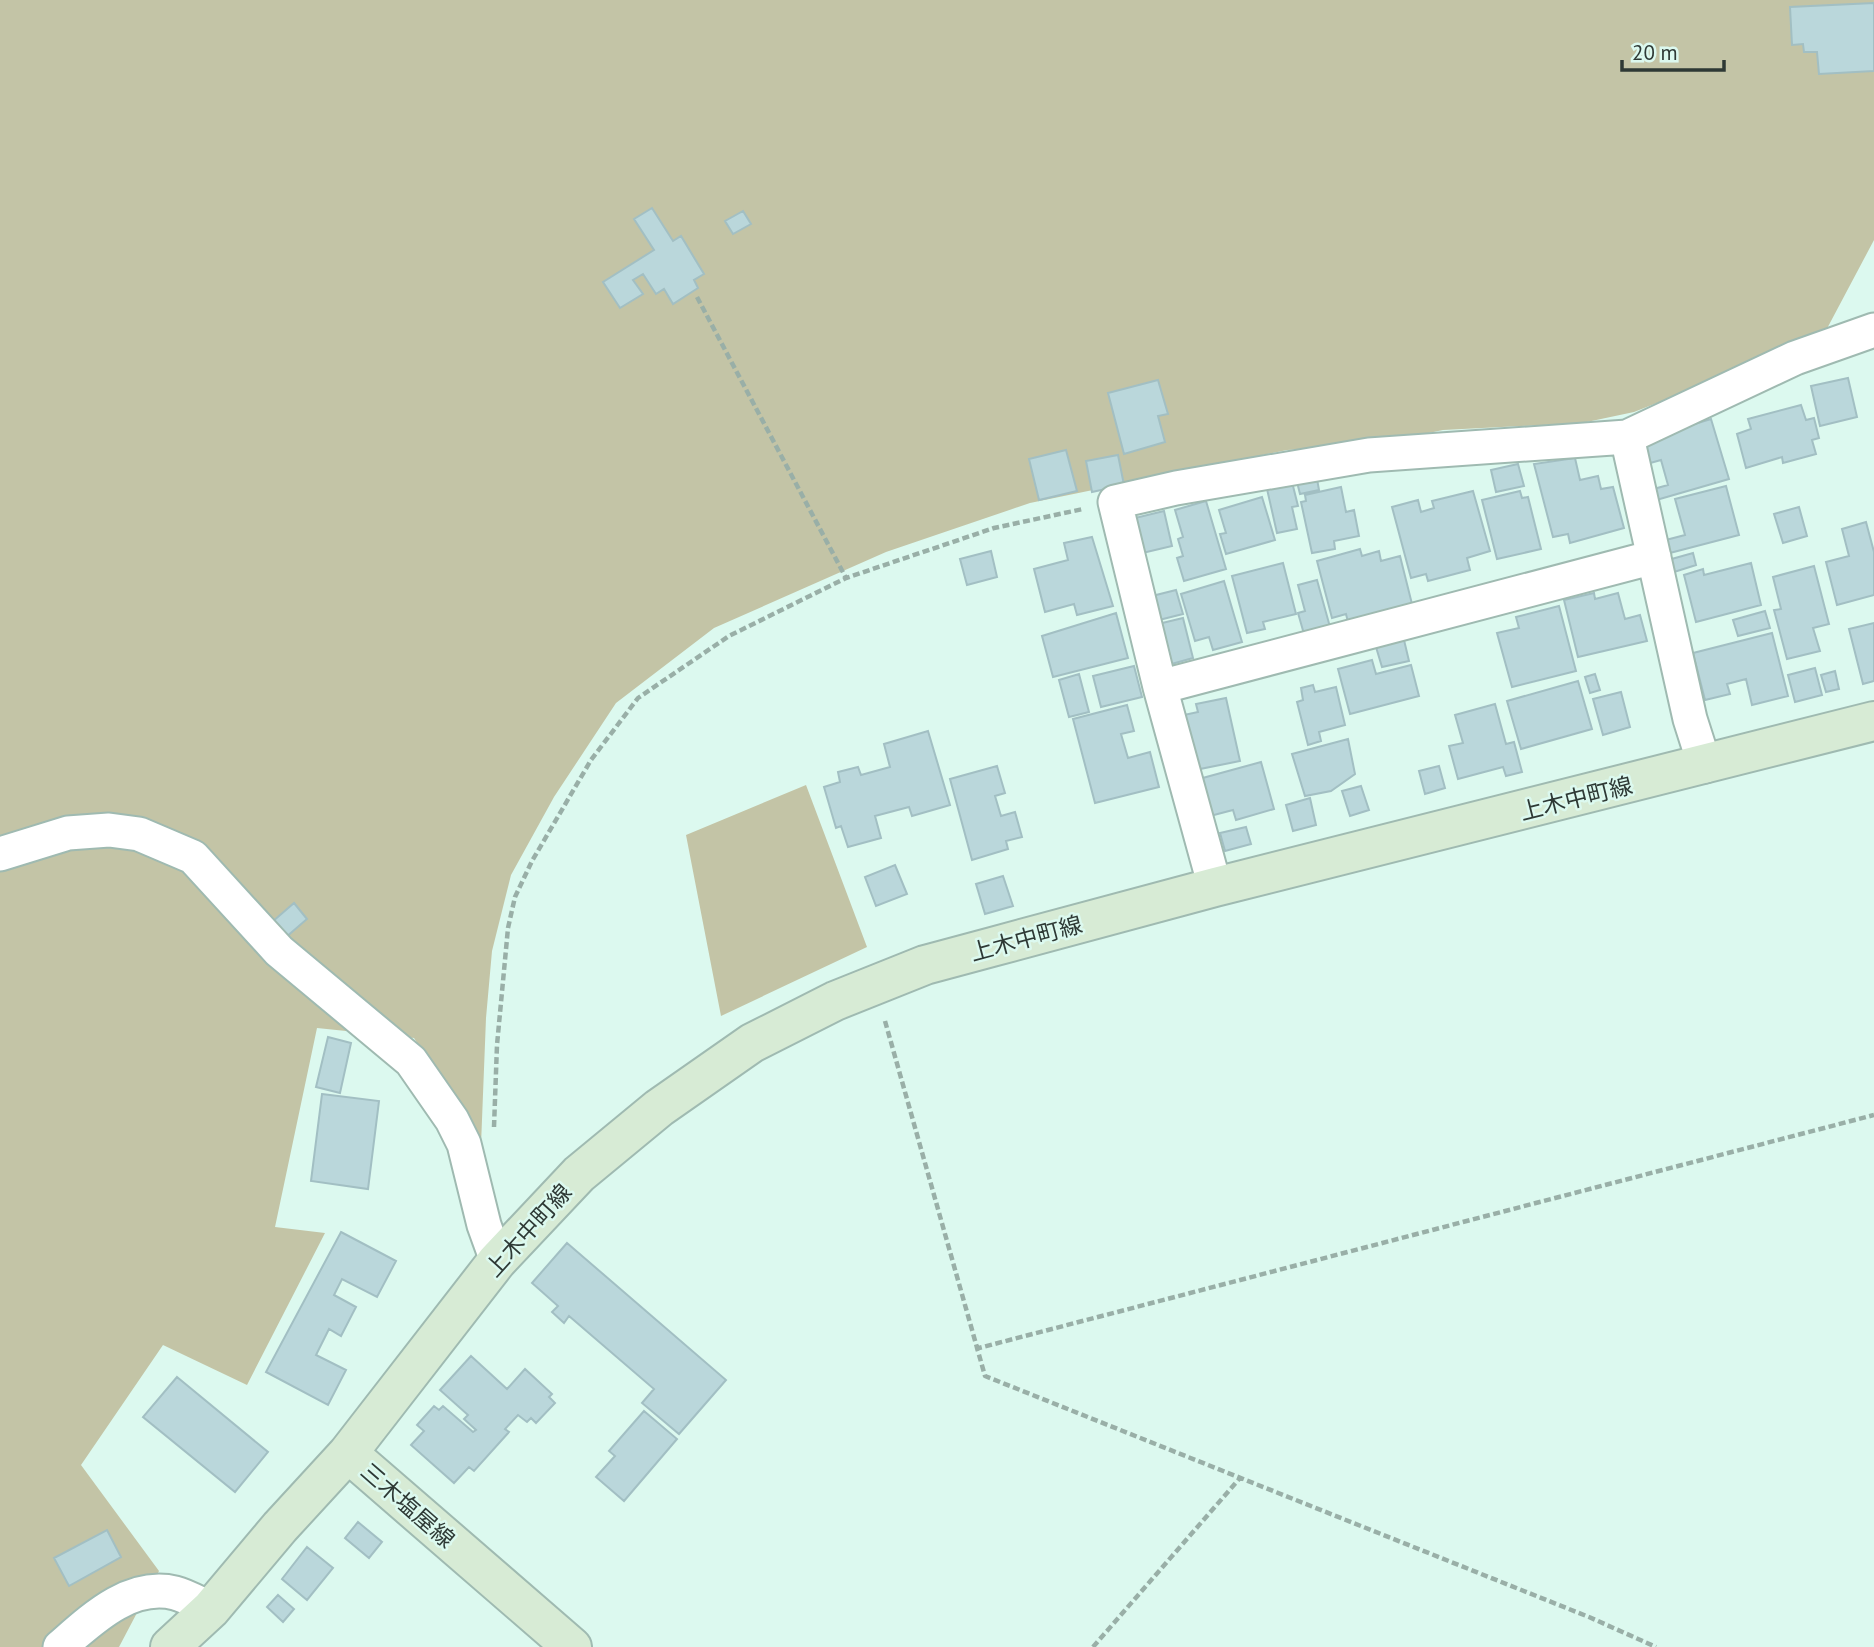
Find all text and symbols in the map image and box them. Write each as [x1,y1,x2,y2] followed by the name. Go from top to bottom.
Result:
[1622,28,1724,72] scale bar
[1632,39,1678,66] text: 20 m
[1517,770,1635,826] street label: 上木中町線
[967,909,1085,967] street label: 上木中町線
[479,1178,577,1282] street label: 上木中町線
[355,1456,461,1554] street label: 三木塩屋線

